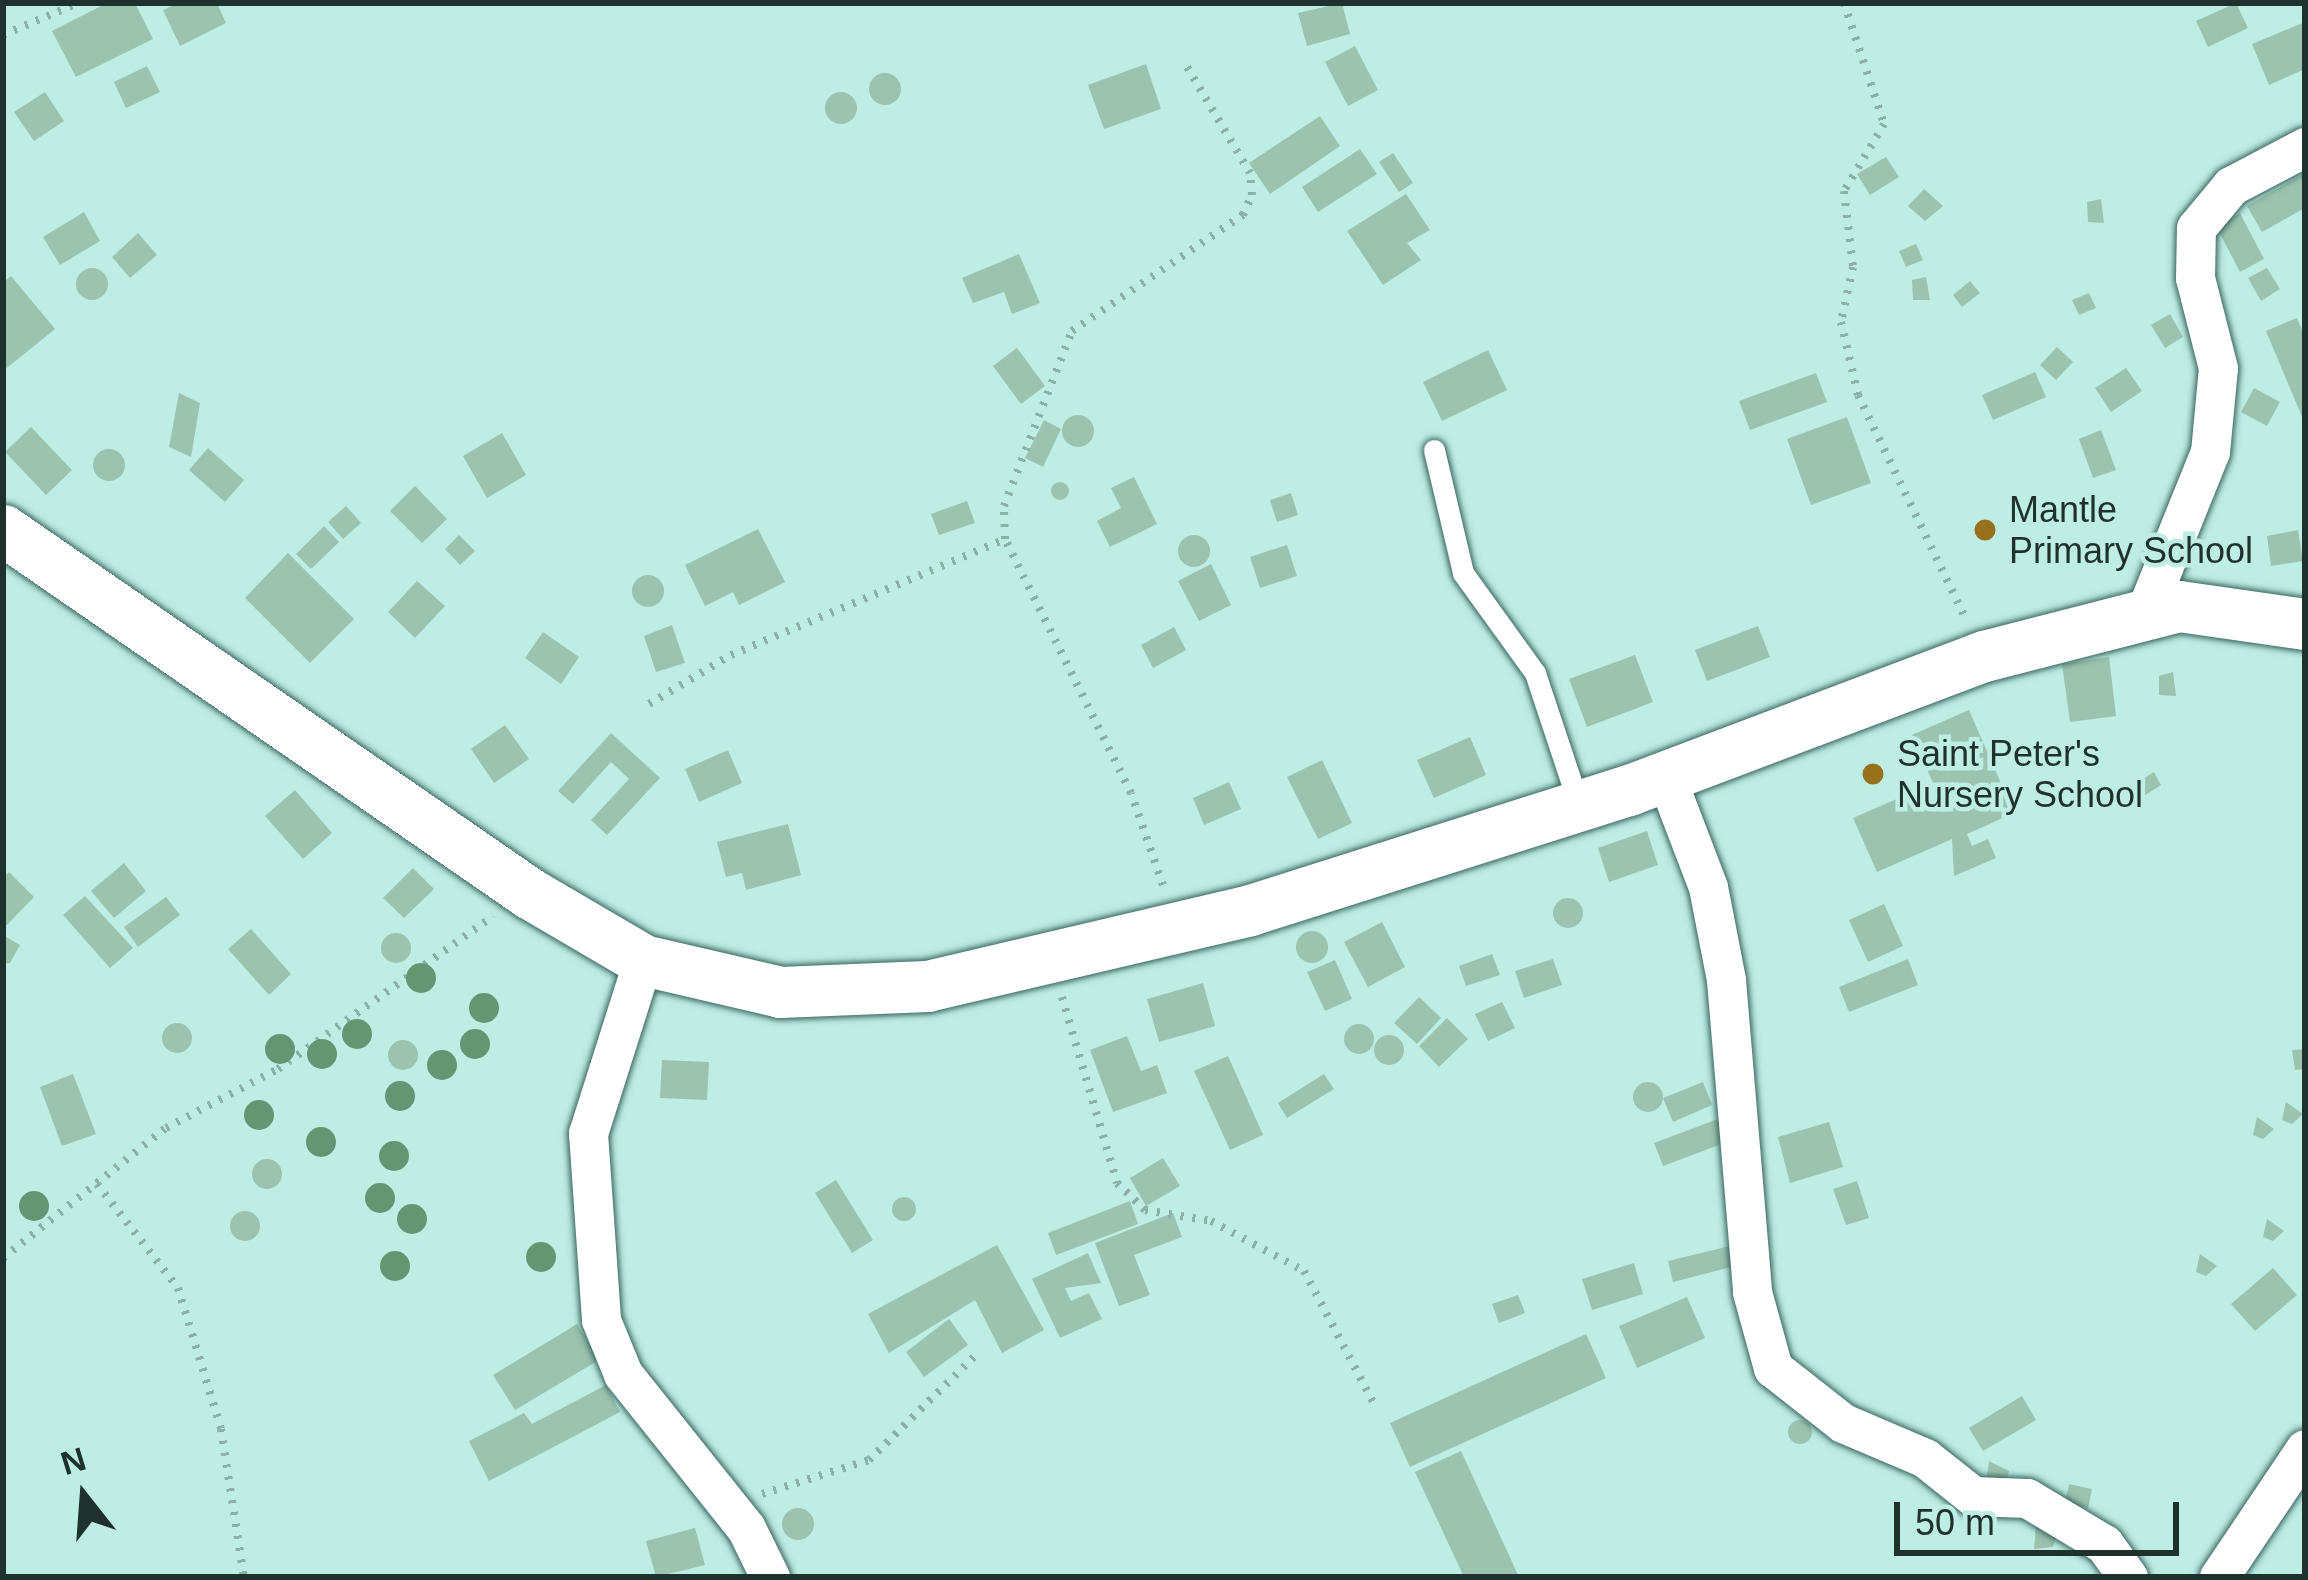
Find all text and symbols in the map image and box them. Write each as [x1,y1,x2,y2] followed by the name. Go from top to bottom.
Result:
[2009,487,2253,572] place label: Mantle Primary School
[1972,517,1998,543] marker: Mantle Primary School
[1897,731,2143,816] place label: Saint Peter's Nursery School
[1860,761,1886,787] marker: Saint Peter's Nursery School
[24,1436,144,1556] north arrow
[57,1440,90,1482] text: N
[1900,1478,2185,1552] scale bar
[1915,1502,1995,1543] text: 50 m

